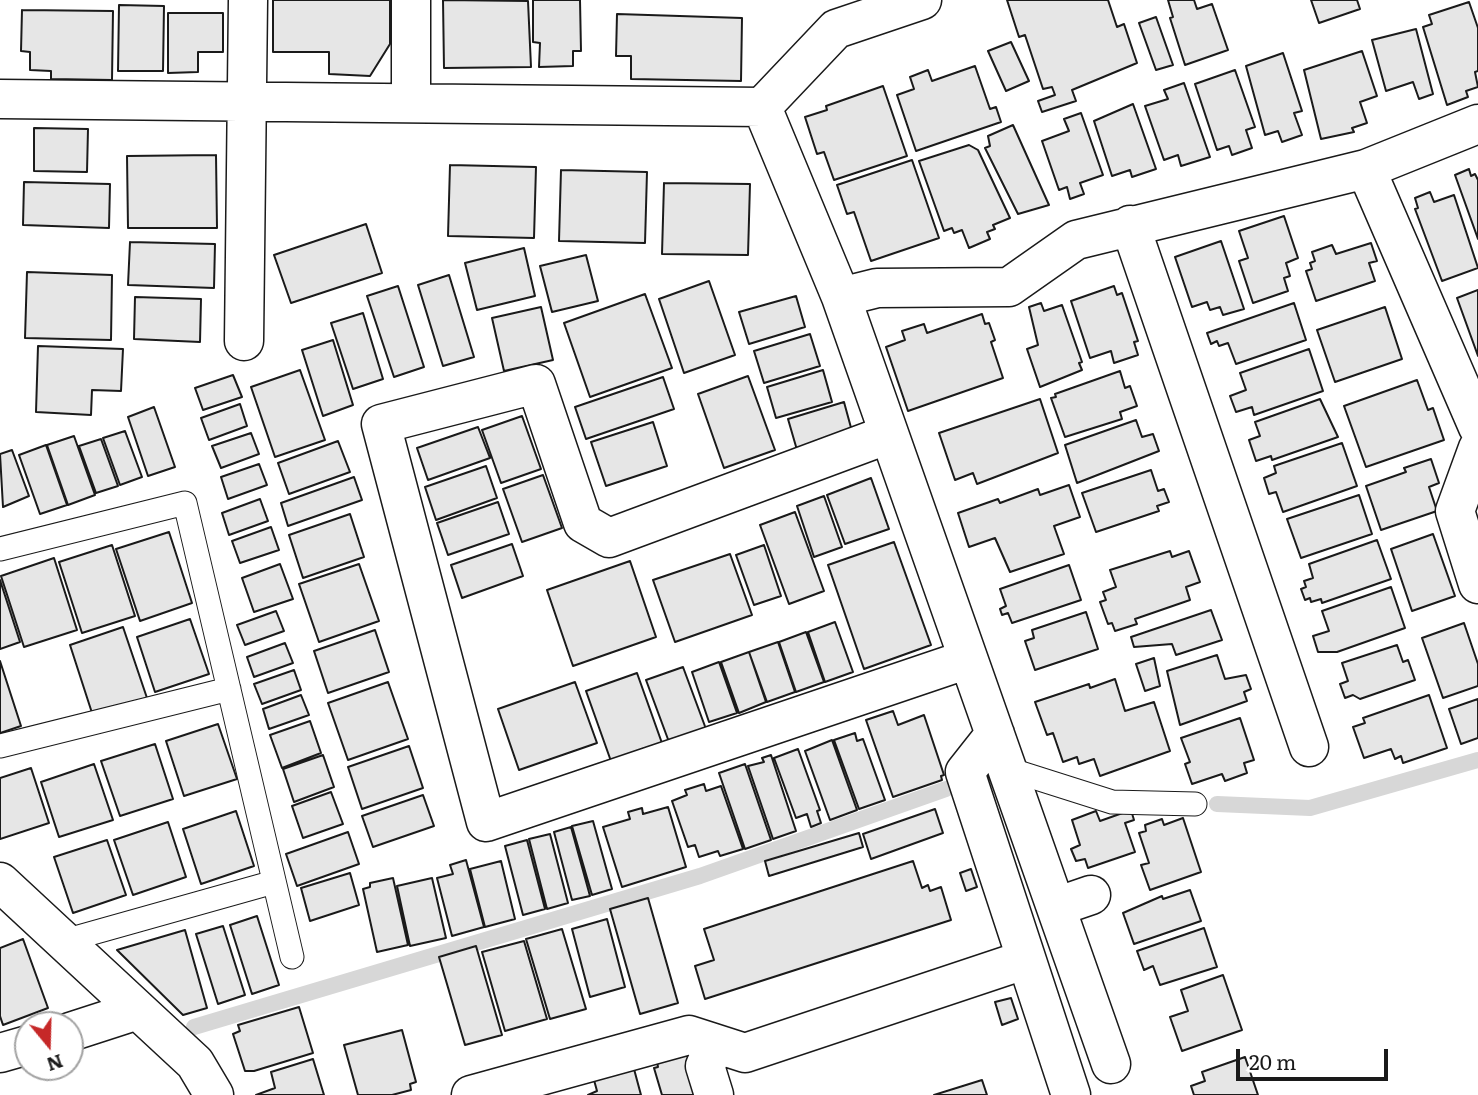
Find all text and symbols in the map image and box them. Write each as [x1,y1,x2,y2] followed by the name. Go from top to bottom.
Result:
[14,1011,84,1081] north arrow
[1240,1036,1392,1080] scale bar
[1249,1045,1296,1076] text: 20 m
[43,1048,67,1080] text: N

